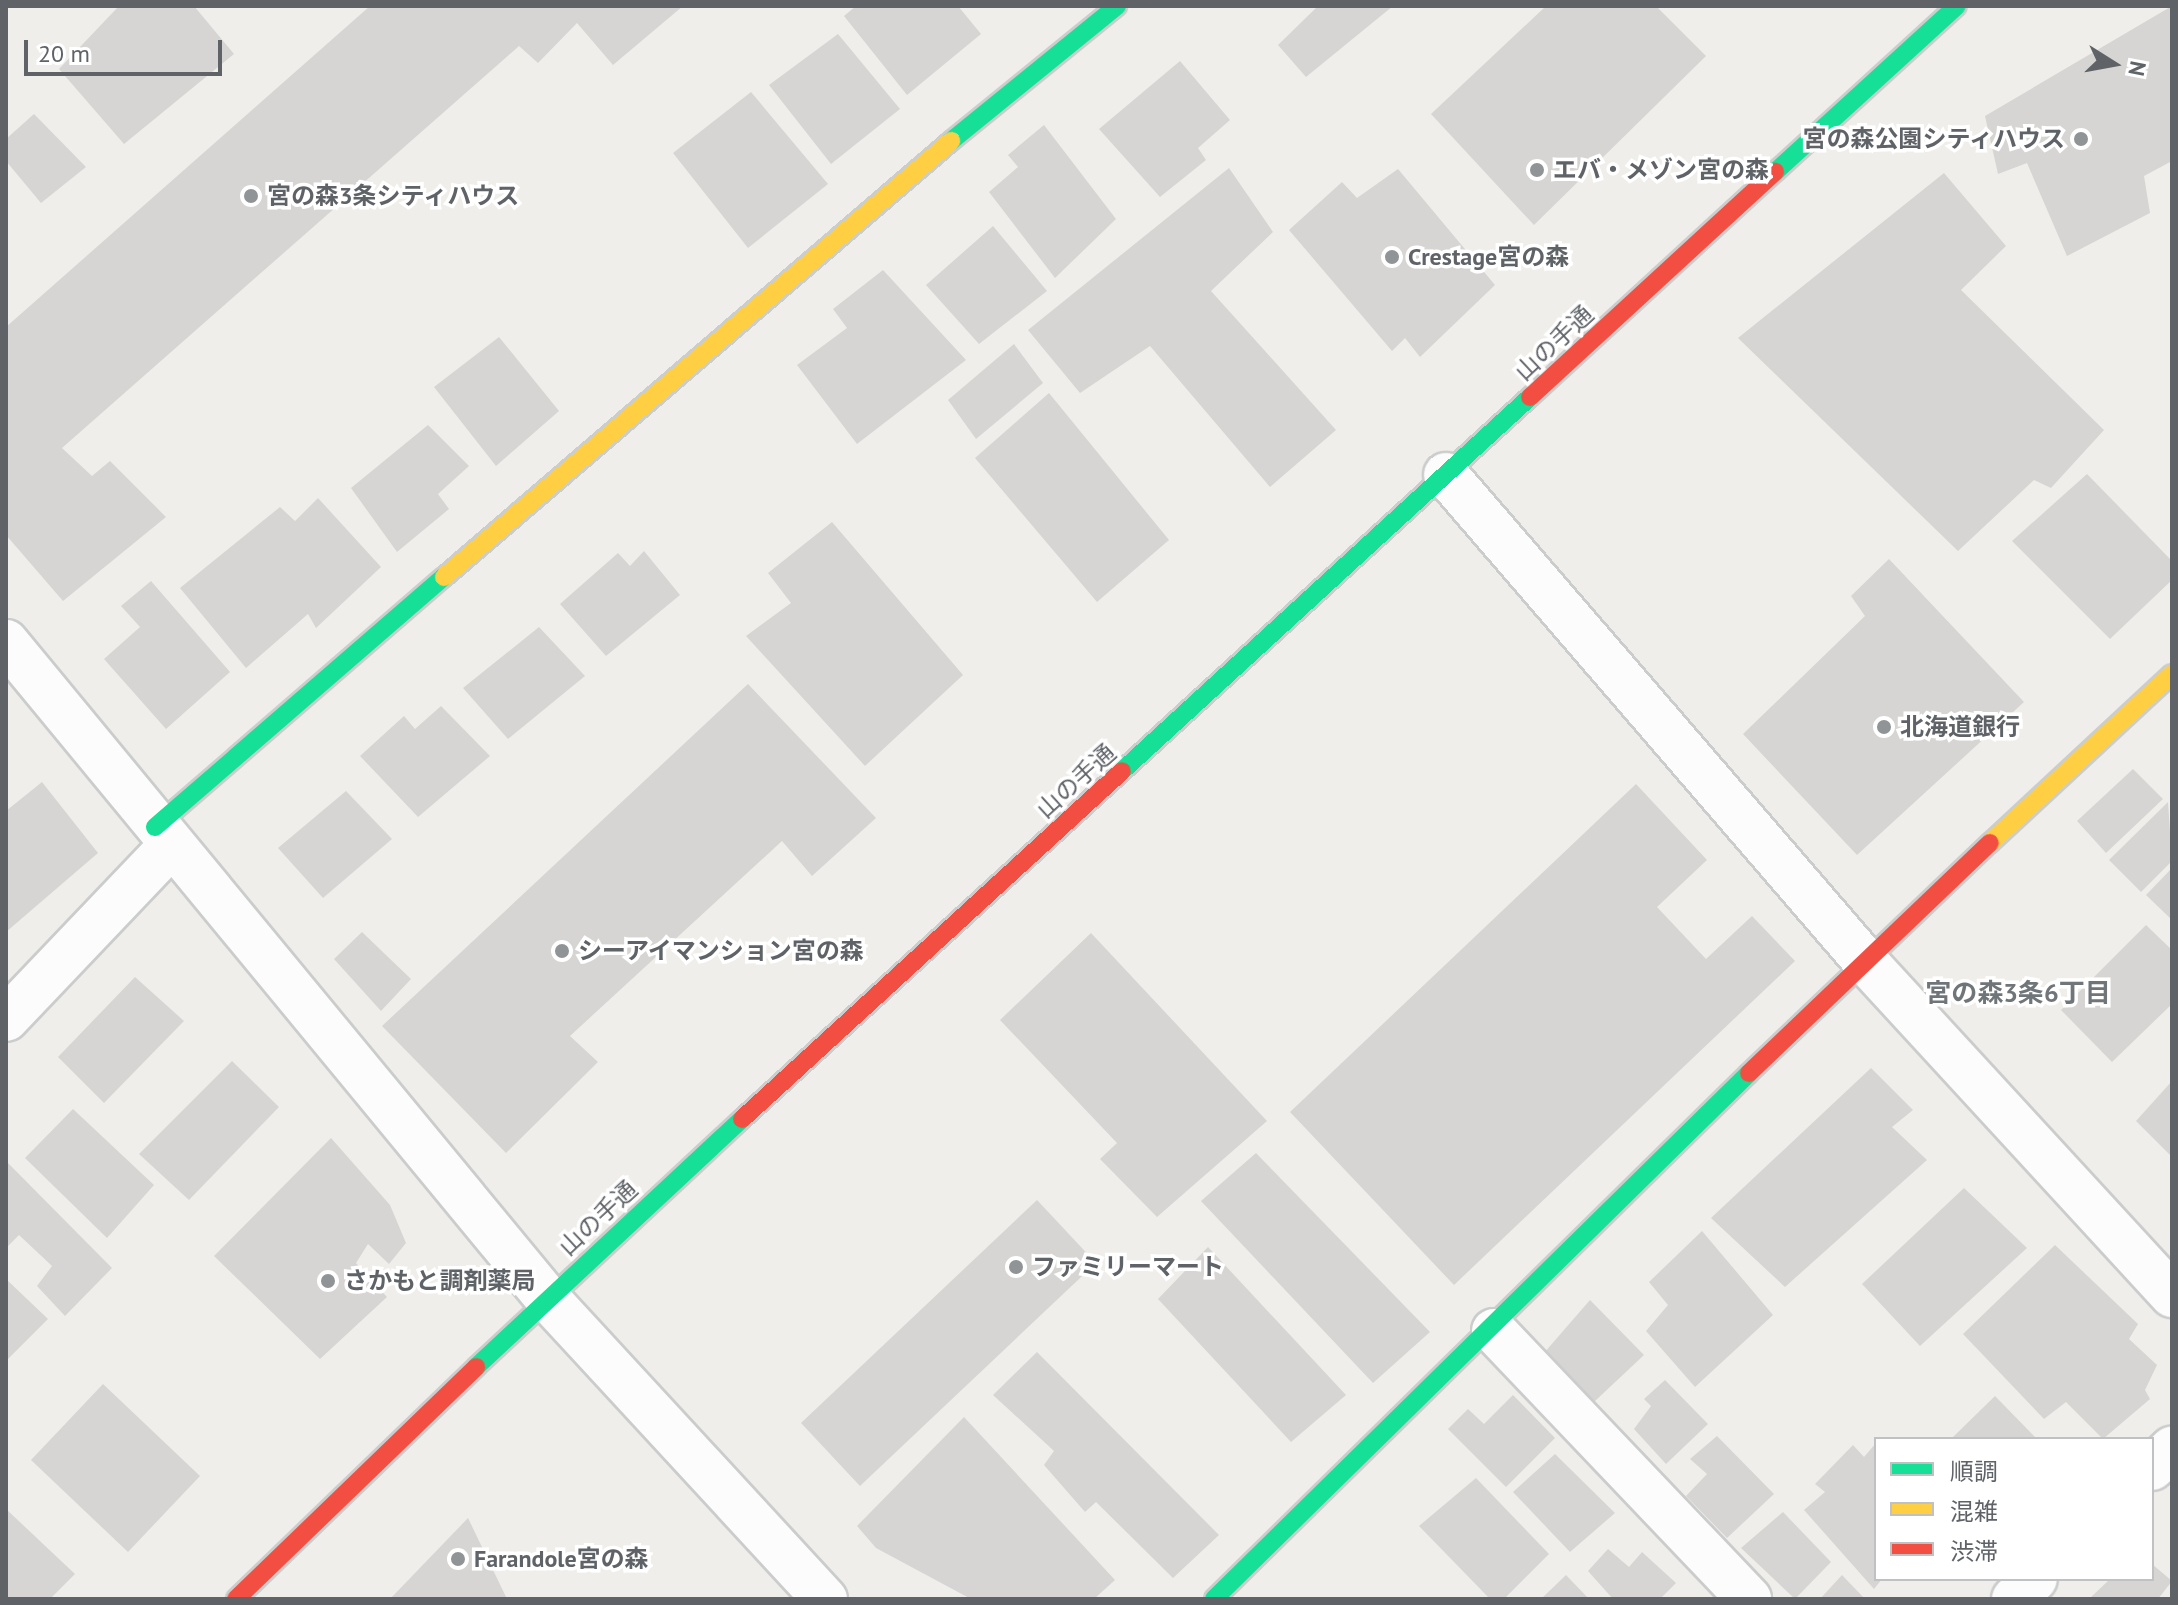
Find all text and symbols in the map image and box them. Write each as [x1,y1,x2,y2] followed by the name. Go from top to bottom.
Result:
[28,24,226,74] scale bar
[2074,24,2154,104] north arrow
[38,38,90,69] text: 20 m
[2122,59,2153,78] text: N
[1801,125,2065,153] place label: 宮の森公園シティハウス
[2072,130,2090,148] marker: 宮の森公園シティハウス
[1553,156,1769,184] place label: エバ・メゾン宮の森
[1528,161,1546,179] marker: エバ・メゾン宮の森
[267,182,521,210] place label: 宮の森3条シティハウス
[242,187,260,205] marker: 宮の森3条シティハウス
[1408,243,1569,271] place label: Crestage宮の森
[1383,248,1401,266] marker: Crestage宮の森
[1509,300,1599,386] street label: 山の手通
[1900,713,2020,741] place label: 北海道銀行
[1875,718,1893,736] marker: 北海道銀行
[1031,738,1121,824] street label: 山の手通
[578,937,866,965] place label: シーアイマンション宮の森
[553,942,571,960] marker: シーアイマンション宮の森
[1925,977,2111,1009] district label: 宮の森3条6丁目
[553,1175,643,1261] street label: 山の手通
[1032,1253,1224,1281] place label: ファミリーマート
[1007,1258,1025,1276] marker: ファミリーマート
[344,1267,536,1295] place label: さかもと調剤薬局
[319,1272,337,1290] marker: さかもと調剤薬局
[1874,1437,2154,1581] legend
[1950,1456,1998,1487] text: 順調
[1950,1496,1998,1527] text: 混雑
[1950,1536,1998,1567] text: 渋滞
[474,1545,649,1573] place label: Farandole宮の森
[449,1550,467,1568] marker: Farandole宮の森

